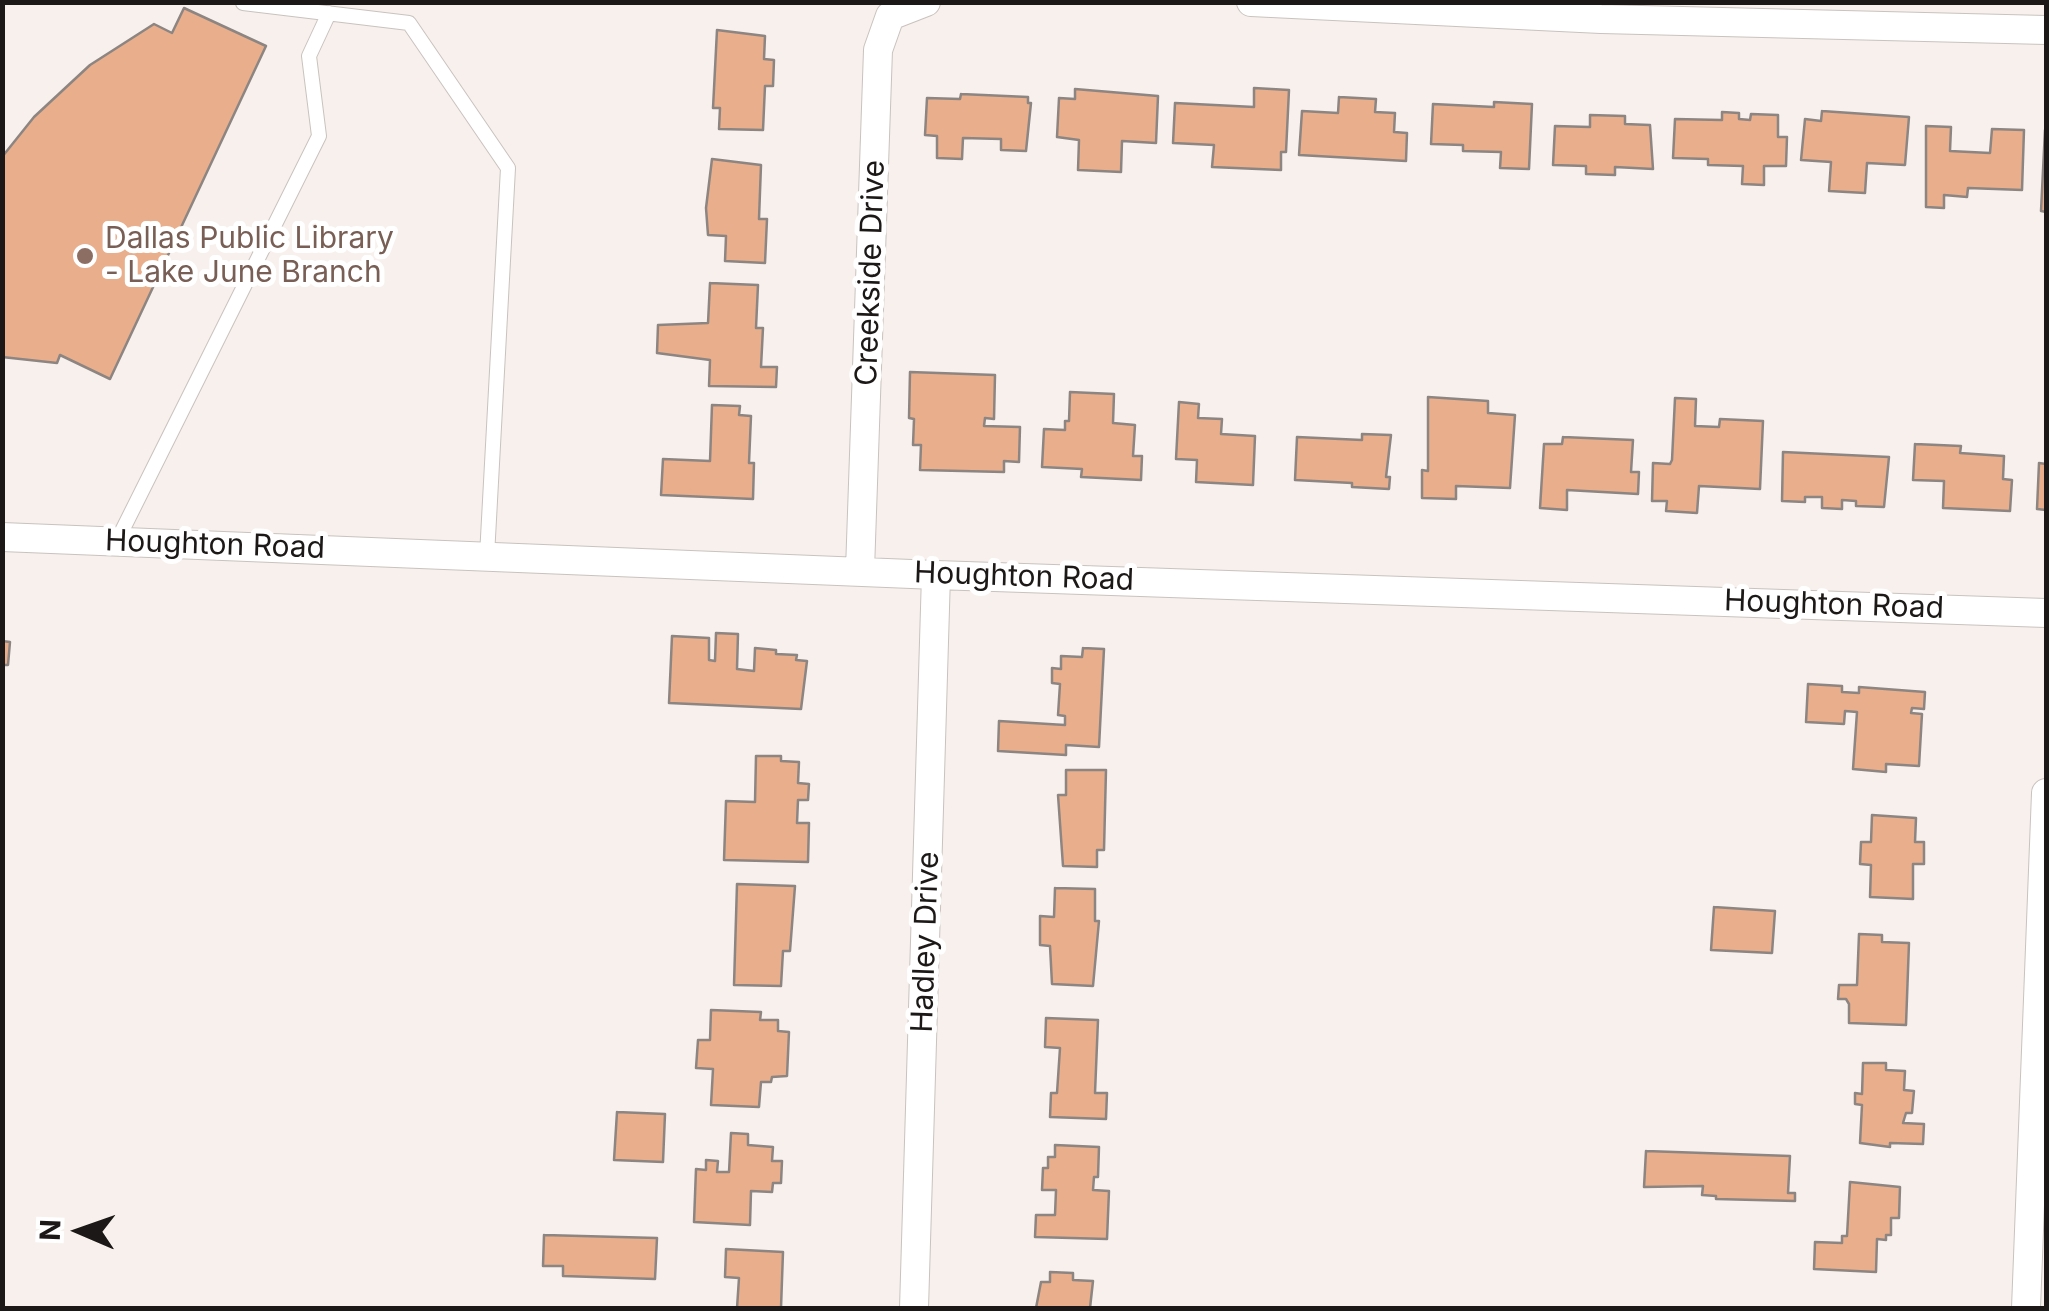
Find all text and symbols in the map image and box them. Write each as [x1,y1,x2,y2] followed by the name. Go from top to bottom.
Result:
[849,159,893,387] street label: Creekside Drive
[105,221,394,292] place label: Dallas Public Library - Lake June Branch
[74,245,96,267] marker: Dallas Public Library - Lake June Branch
[104,523,326,567] street label: Houghton Road
[913,555,1135,599] street label: Houghton Road
[1723,583,1945,627] street label: Houghton Road
[905,851,947,1033] street label: Hadley Drive
[30,1181,130,1281] north arrow
[33,1219,67,1241] text: N

